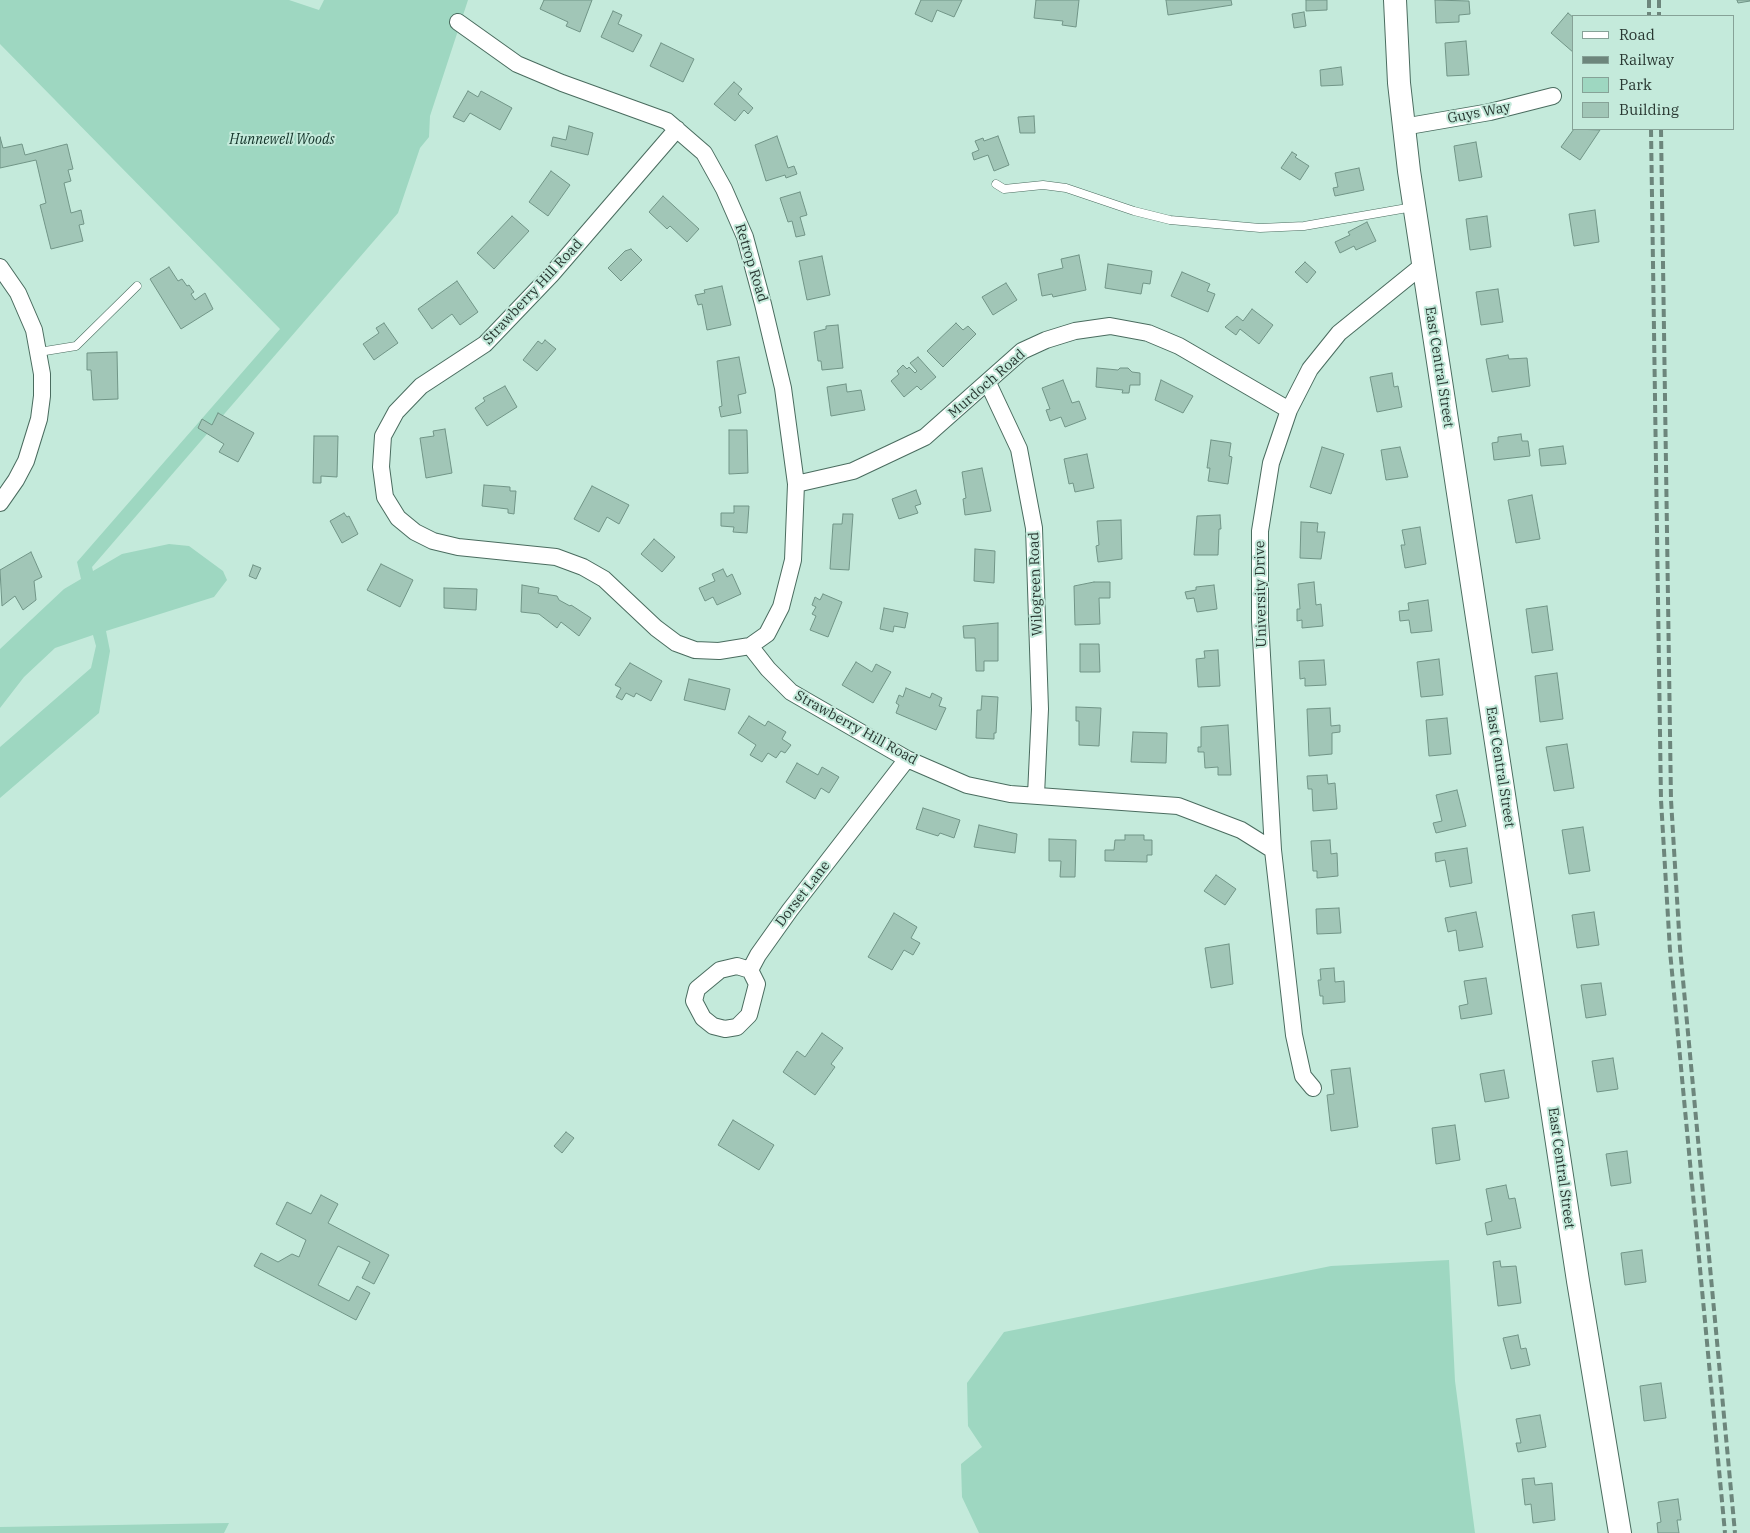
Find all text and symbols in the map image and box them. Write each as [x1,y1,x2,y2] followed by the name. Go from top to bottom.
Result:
[1572,15,1735,130] legend
[1619,25,1655,44] text: Road
[1619,50,1674,69] text: Railway
[1619,75,1652,94] text: Park
[1446,99,1512,127] street label: Guys Way
[1619,100,1679,119] text: Building
[229,132,335,148] park label: Hunnewell Woods
[731,222,771,304] street label: Retrop Road
[480,236,586,348] street label: Strawberry Hill Road
[1421,305,1457,429] street label: East Central Street
[945,346,1029,422] street label: Murdoch Road
[1026,532,1046,636] street label: Wilogreen Road
[1252,540,1270,648] street label: University Drive
[792,687,920,769] street label: Strawberry Hill Road
[1482,705,1518,829] street label: East Central Street
[772,858,834,930] street label: Dorset Lane
[1544,1106,1578,1230] street label: East Central Street

